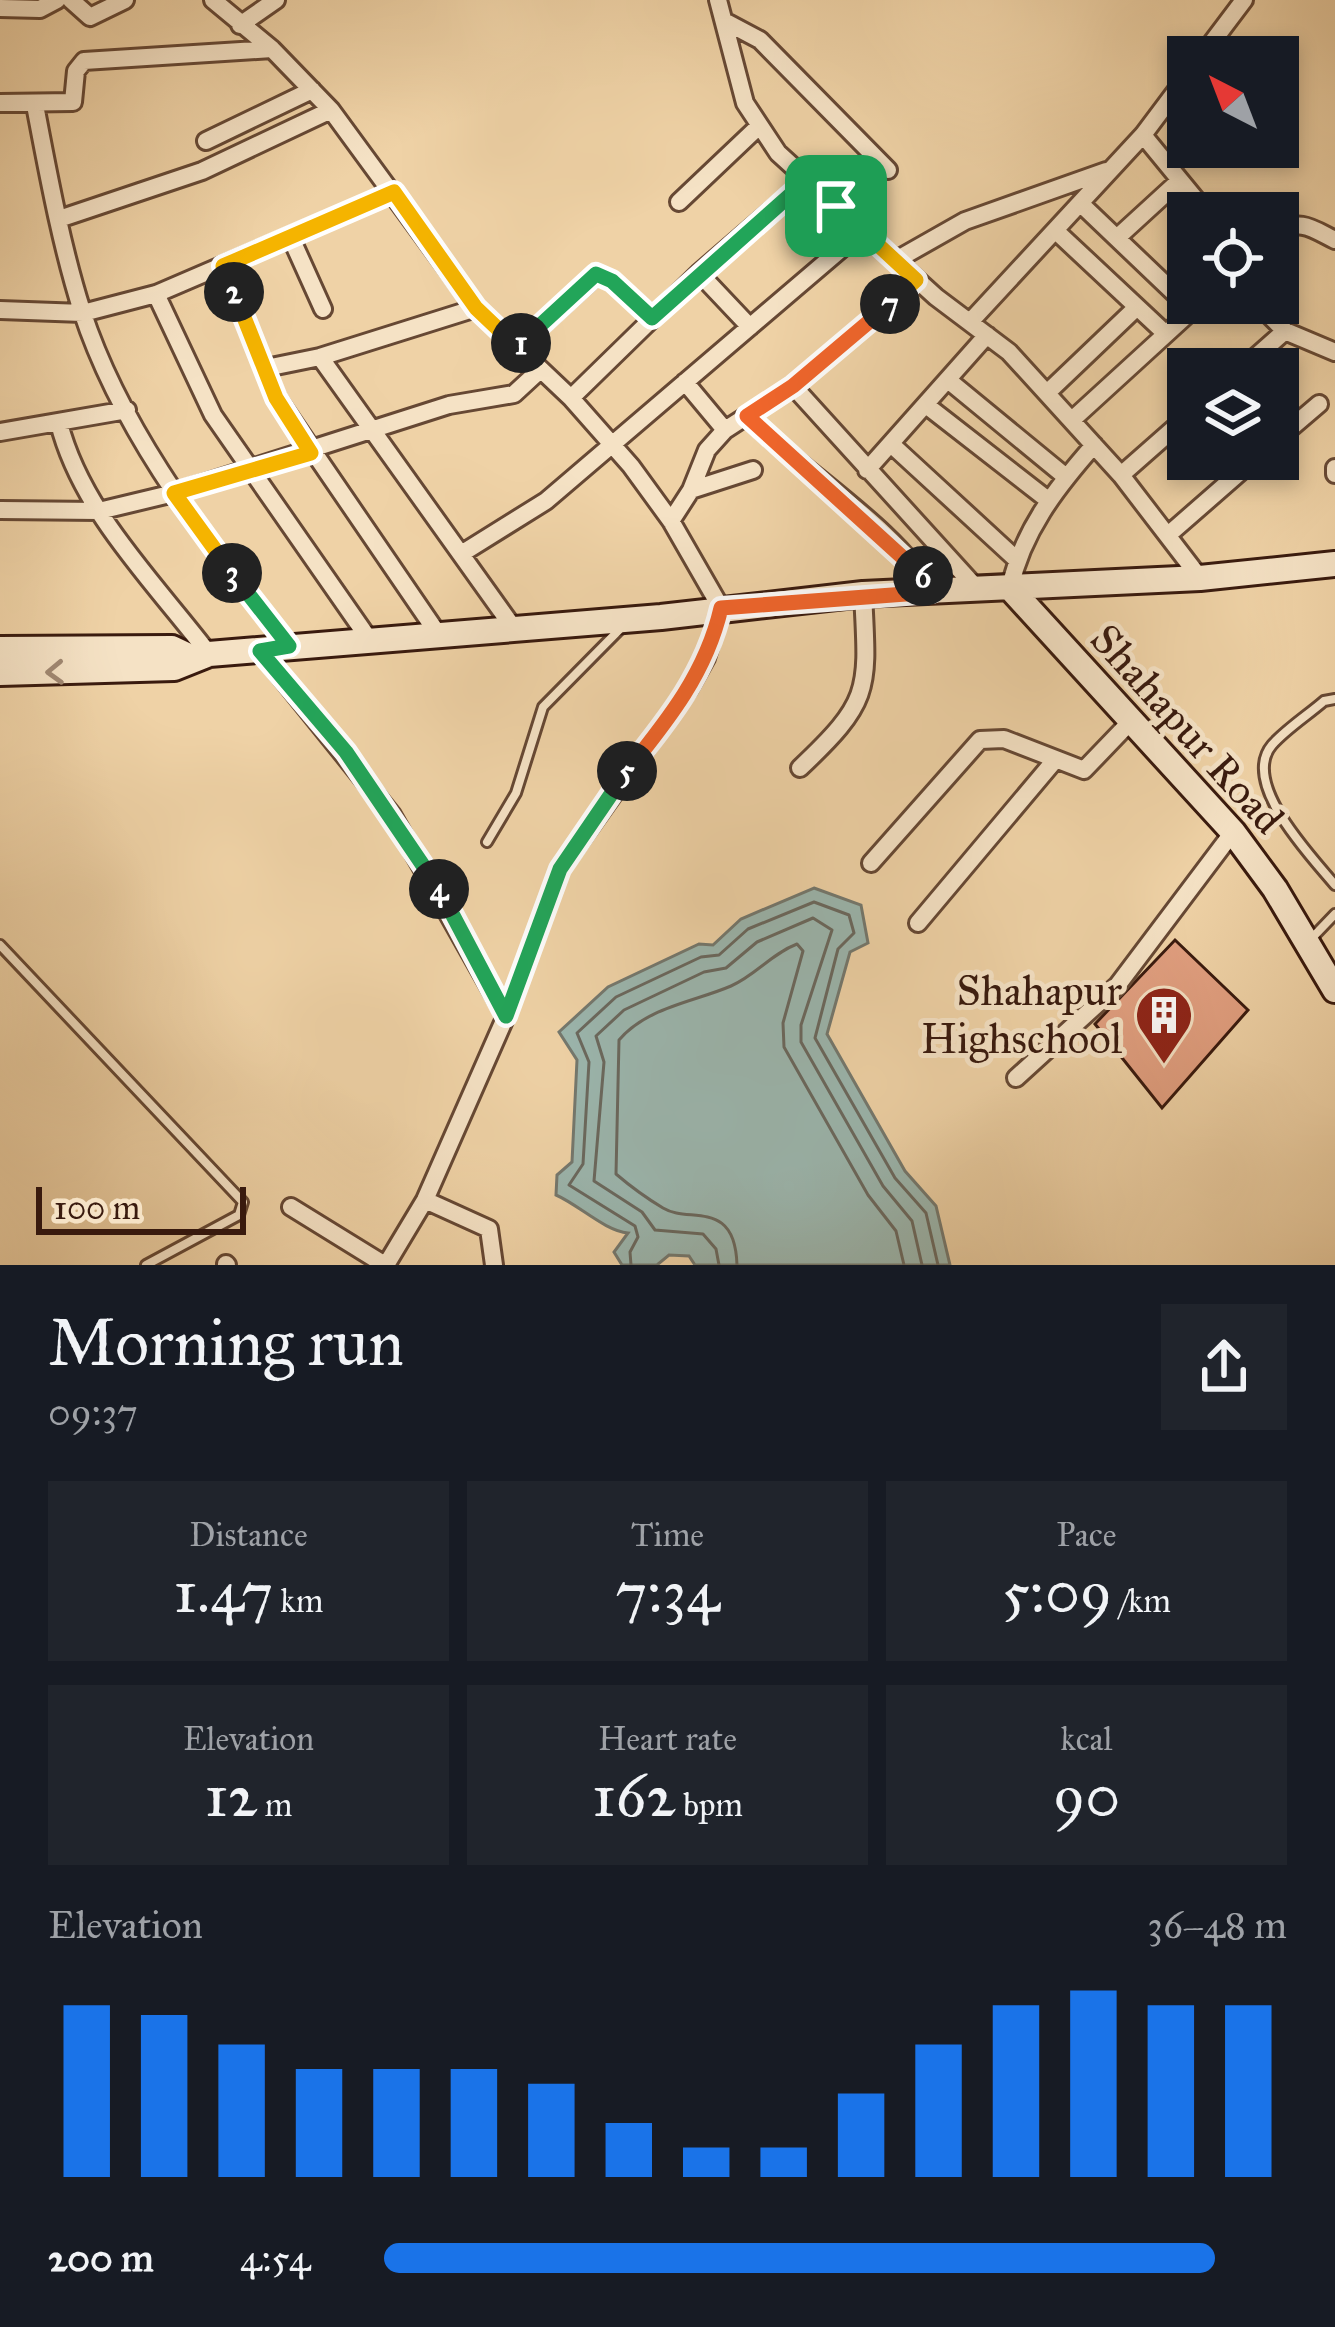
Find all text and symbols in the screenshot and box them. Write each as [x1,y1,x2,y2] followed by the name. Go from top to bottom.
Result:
[1167,36,1299,168] north arrow
[1167,36,1299,480] map controls
[785,155,887,257] pin
[803,173,869,239] icon: arrive
[1167,192,1299,324] button: locate
[204,262,264,322] pin: 2
[226,272,242,312] text: 2
[860,274,920,334] pin: 7
[881,284,899,324] text: 7
[491,313,551,373] pin: 1
[514,323,528,363] text: 1
[1167,348,1299,480] button: layers
[202,543,262,603] pin: 3
[893,546,953,606] pin: 6
[225,553,239,593] text: 3
[915,556,931,596] text: 6
[1079,614,1295,844] street label: Shahapur Road
[45,658,64,684] one-way arrow
[597,741,657,801] pin: 5
[619,751,635,791] text: 5
[409,859,469,919] pin: 4
[430,869,448,909] text: 4
[921,965,1123,1065] place label: Shahapur Highschool
[1133,984,1195,1066] building icon: Shahapur Highschool
[36,1181,246,1234] scale bar
[54,1188,140,1228] text: 100 m
[48,1302,404,1383] text: Morning run
[1161,1304,1287,1430] button: share
[48,1388,138,1436] text: 09:37
[189,1515,308,1555] text: Distance
[631,1515,704,1555] text: Time
[1057,1515,1116,1555] text: Pace
[174,1555,273,1628] text: 1.47
[615,1555,720,1628] text: 7:34
[1002,1555,1112,1628] text: 5:09
[273,1581,323,1621] text: km
[1112,1581,1171,1621] text: /km
[183,1719,314,1759] text: Elevation
[598,1719,737,1759] text: Heart rate
[1061,1719,1112,1759] text: kcal
[204,1759,258,1832] text: 12
[592,1759,676,1832] text: 162
[1053,1759,1120,1832] text: 90
[258,1785,293,1825] text: m
[676,1785,743,1825] text: bpm
[48,1901,203,1949] text: Elevation
[1147,1901,1287,1949] text: 36–48 m
[48,2234,154,2282] text: 200 m
[240,2234,310,2282] text: 4:54

